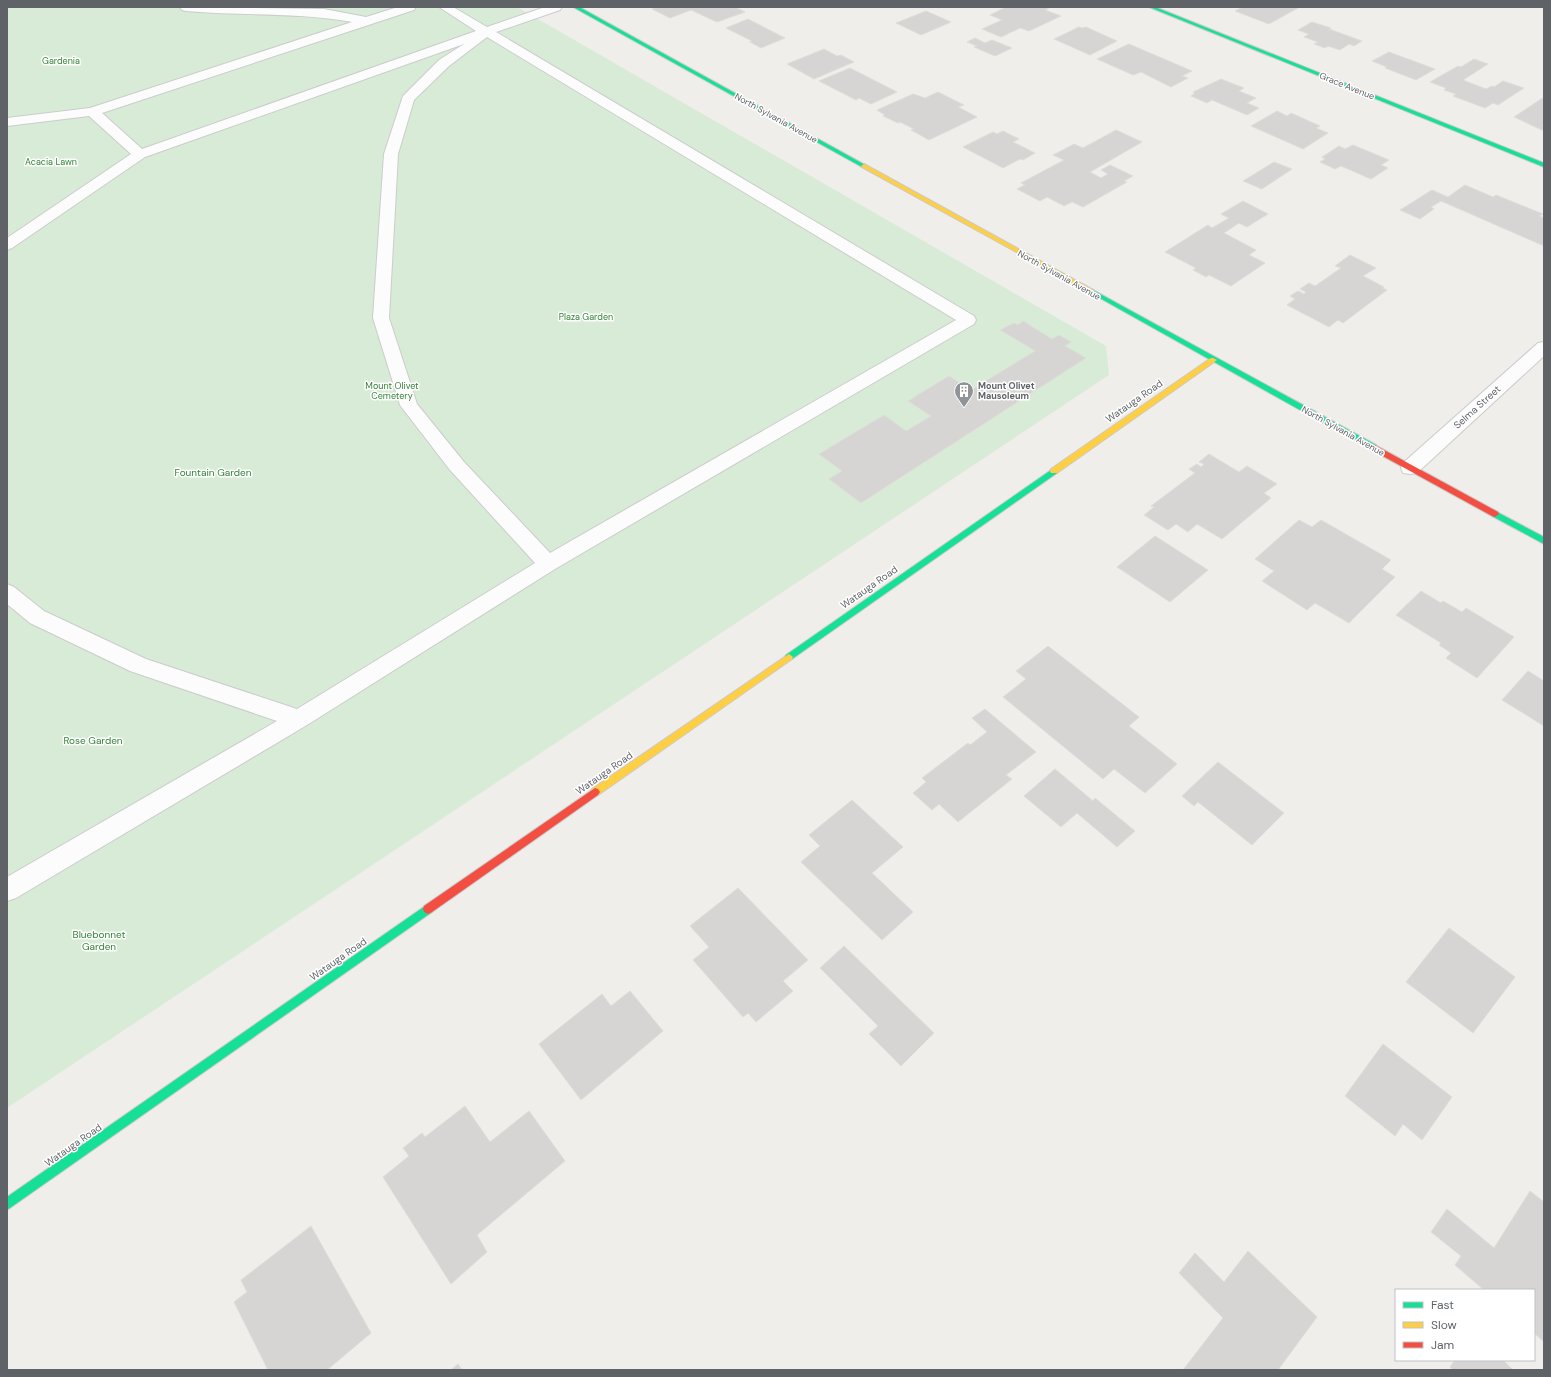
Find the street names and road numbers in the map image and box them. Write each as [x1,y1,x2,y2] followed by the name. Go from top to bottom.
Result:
[1318,70,1376,102] street label: Grace Avenue
[732,90,820,146] street label: North Sylvania Avenue
[1015,247,1103,303] street label: North Sylvania Avenue
[1103,377,1165,425] street label: Watauga Road
[1451,382,1503,432] street label: Selma Street
[1299,403,1387,459] street label: North Sylvania Avenue
[838,563,900,611] street label: Watauga Road
[573,749,635,797] street label: Watauga Road
[307,935,369,983] street label: Watauga Road
[42,1121,104,1169] street label: Watauga Road

